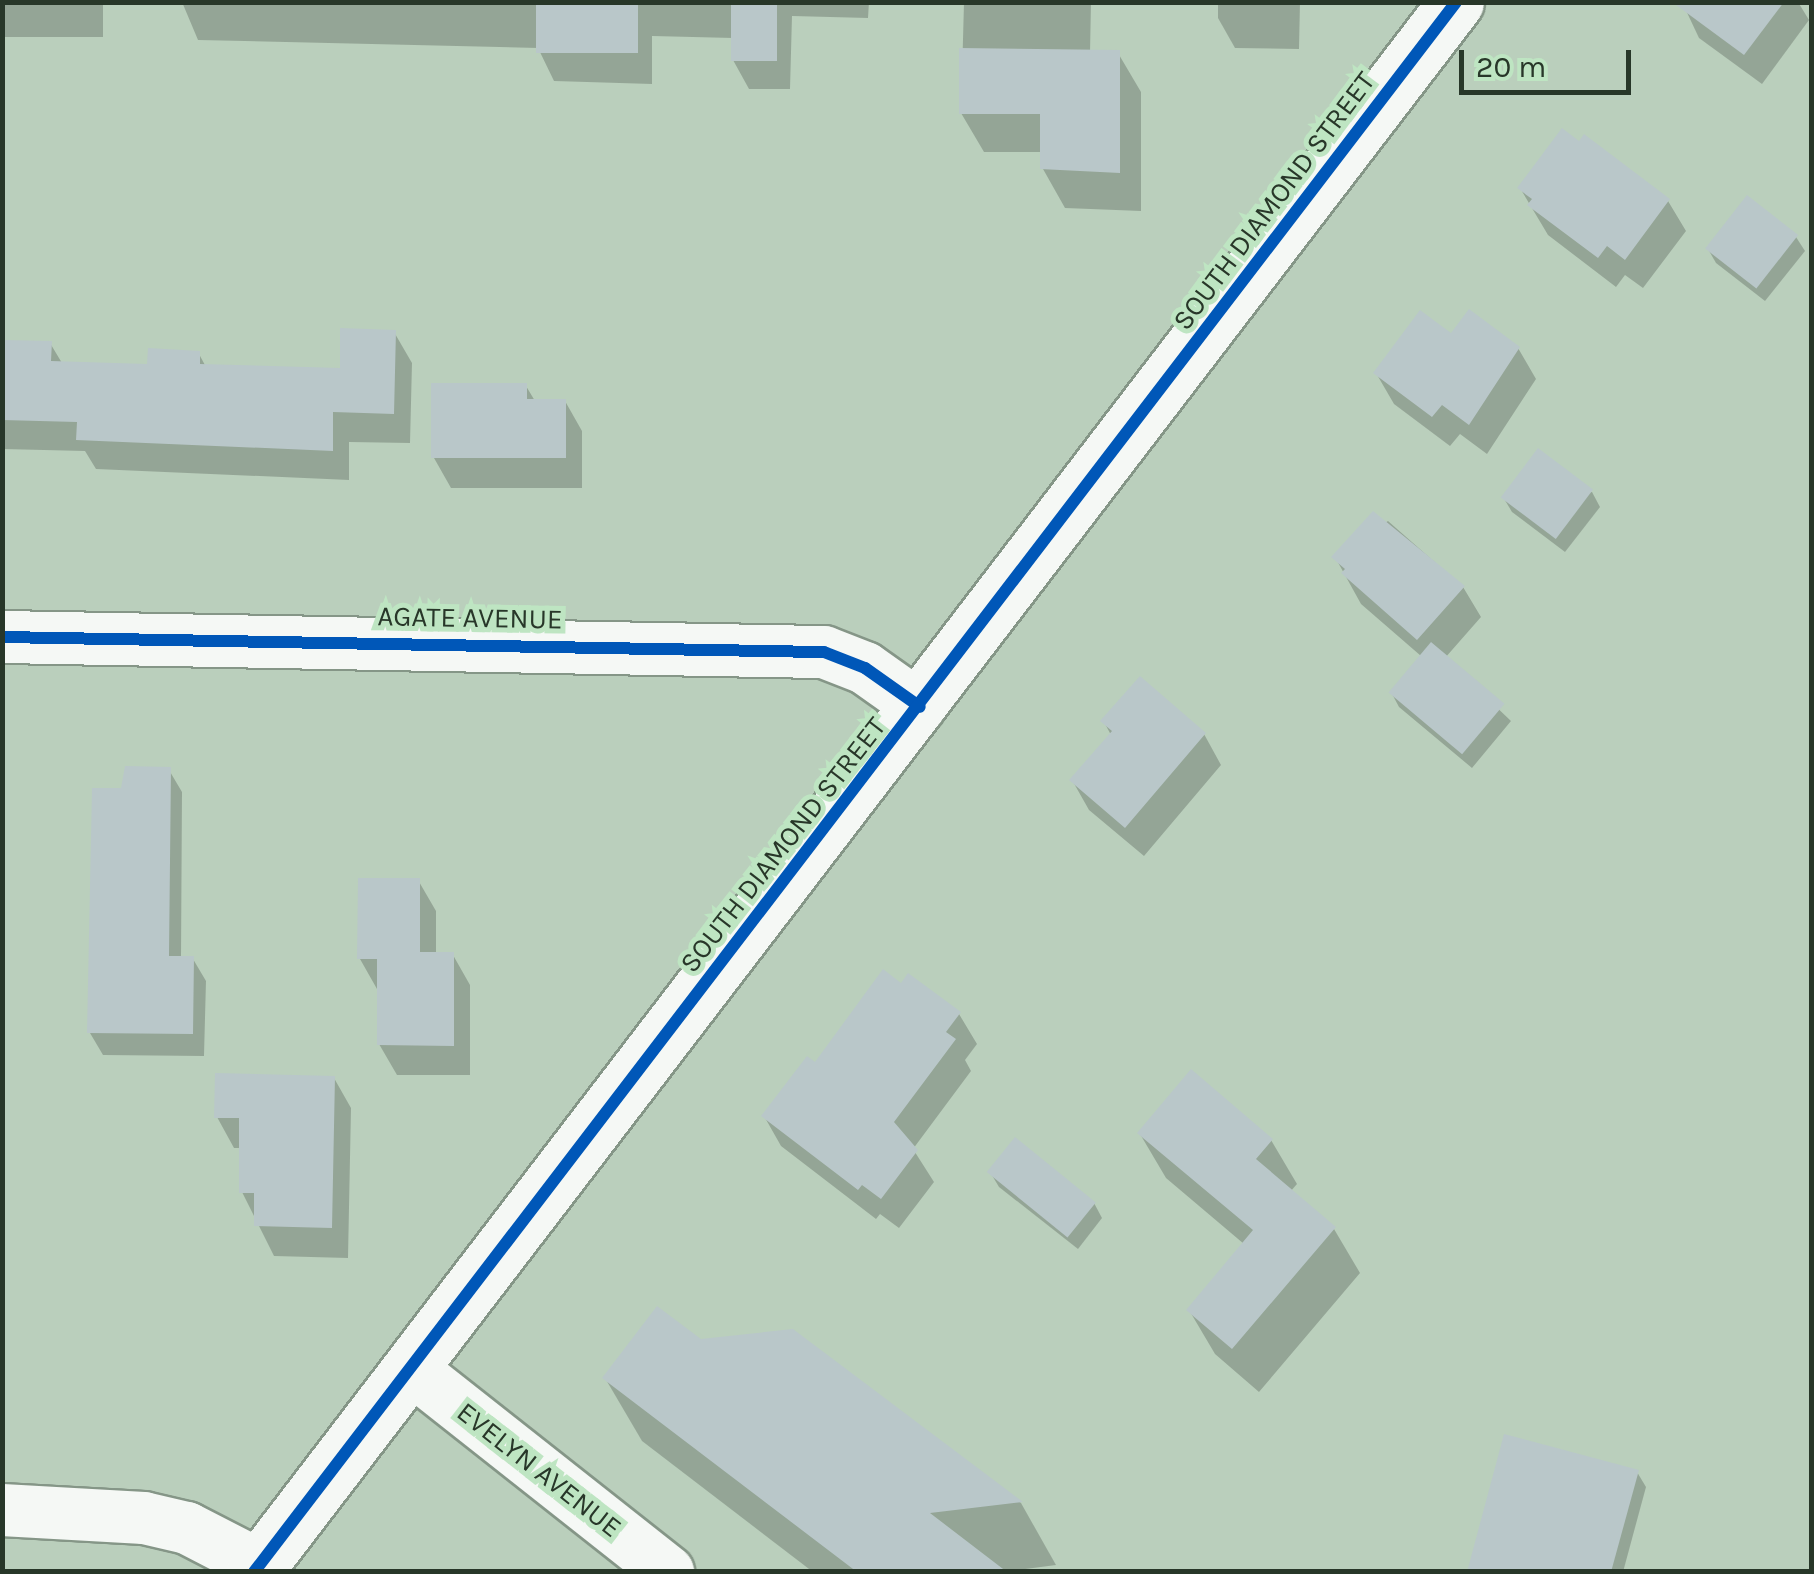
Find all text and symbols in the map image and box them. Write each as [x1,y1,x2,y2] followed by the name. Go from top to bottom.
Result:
[1464,30,1636,92] scale bar
[1476,49,1546,85] text: 20 m
[1166,65,1382,337] street label: SOUTH DIAMOND STREET
[377,600,563,636] street label: AGATE AVENUE
[673,711,893,979] street label: SOUTH DIAMOND STREET
[450,1395,628,1545] street label: EVELYN AVENUE

